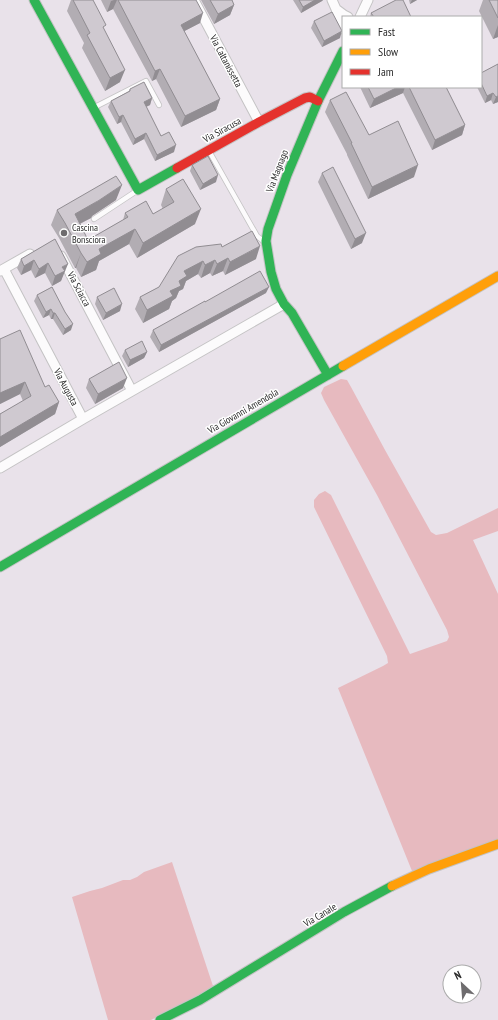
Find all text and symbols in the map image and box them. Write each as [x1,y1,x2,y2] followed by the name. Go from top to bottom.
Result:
[342,16,482,88] legend
[378,24,396,39] text: Fast
[206,32,245,89] street label: Via Caltanissetta
[378,44,399,59] text: Slow
[377,64,394,79] text: Jam
[200,114,243,146] street label: Via Siracusa
[263,148,291,195] street label: Via Magnago
[72,221,106,246] place label: Cascina Bonsciora
[59,228,69,238] marker: Cascina Bonsciora
[64,268,94,309] street label: Via Sciacca
[50,365,81,408] street label: Via Augusta
[204,385,281,437] street label: Via Giovanni Amendola
[300,900,339,930] street label: Via Canale
[442,964,482,1004] north arrow
[452,967,463,983] text: N

